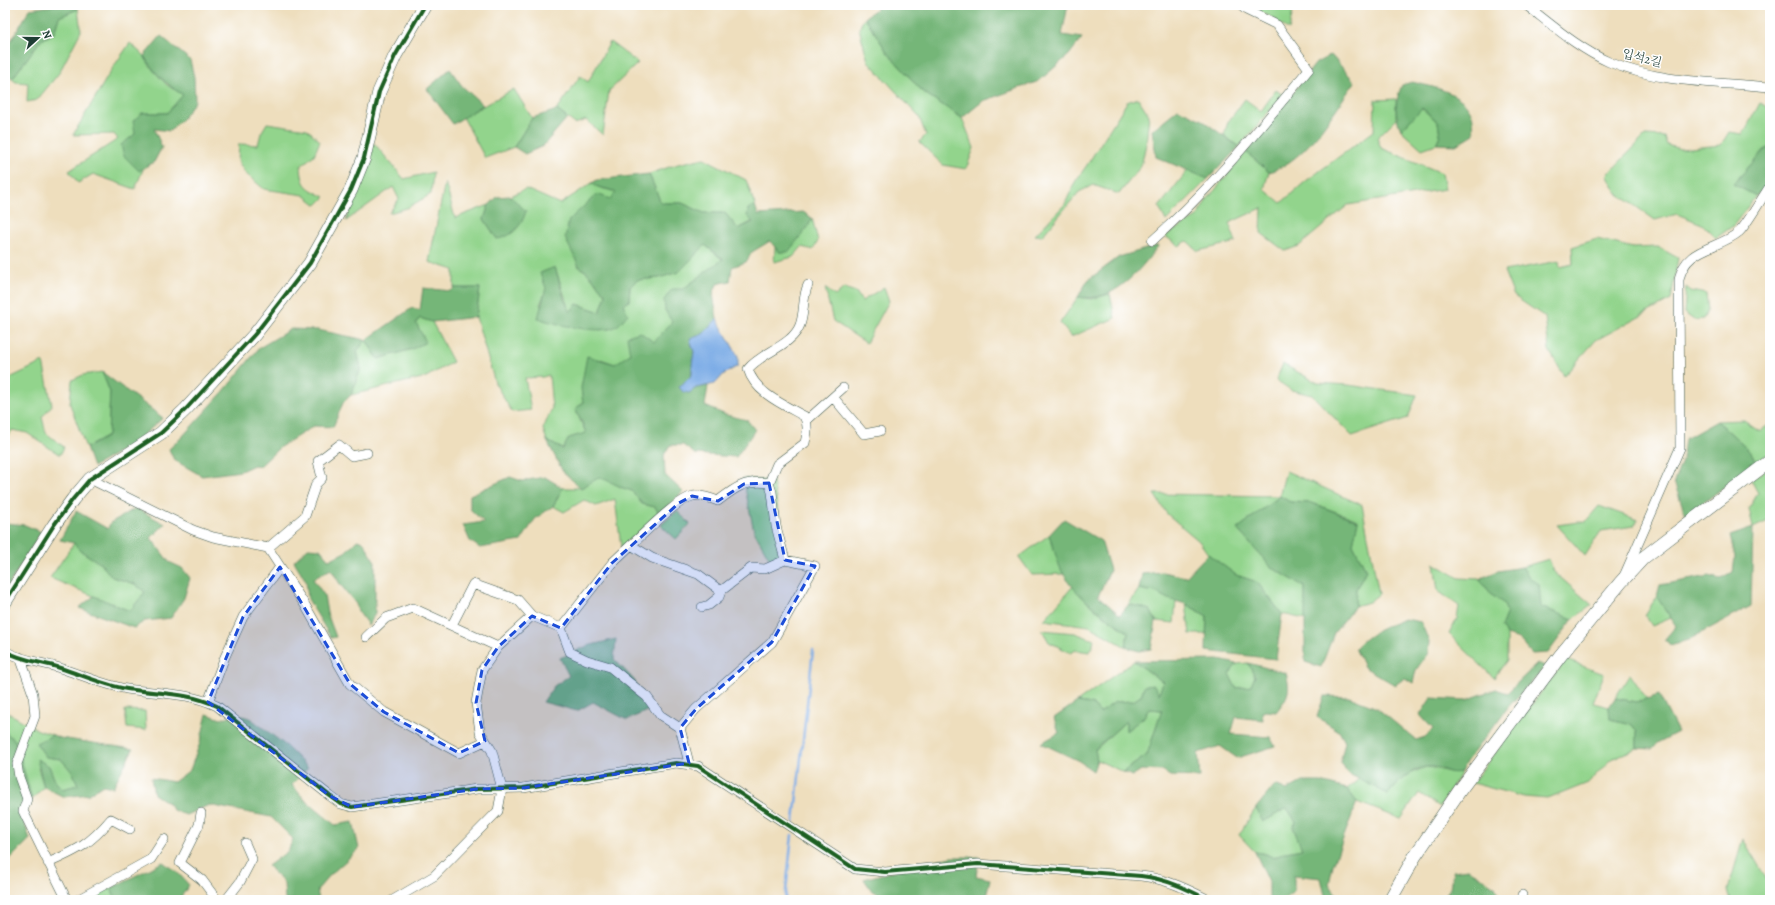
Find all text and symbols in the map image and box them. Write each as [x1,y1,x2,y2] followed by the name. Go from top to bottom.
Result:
[18,18,58,58] north arrow
[38,28,55,41] text: N
[1620,45,1664,71] street label: 입석2길

